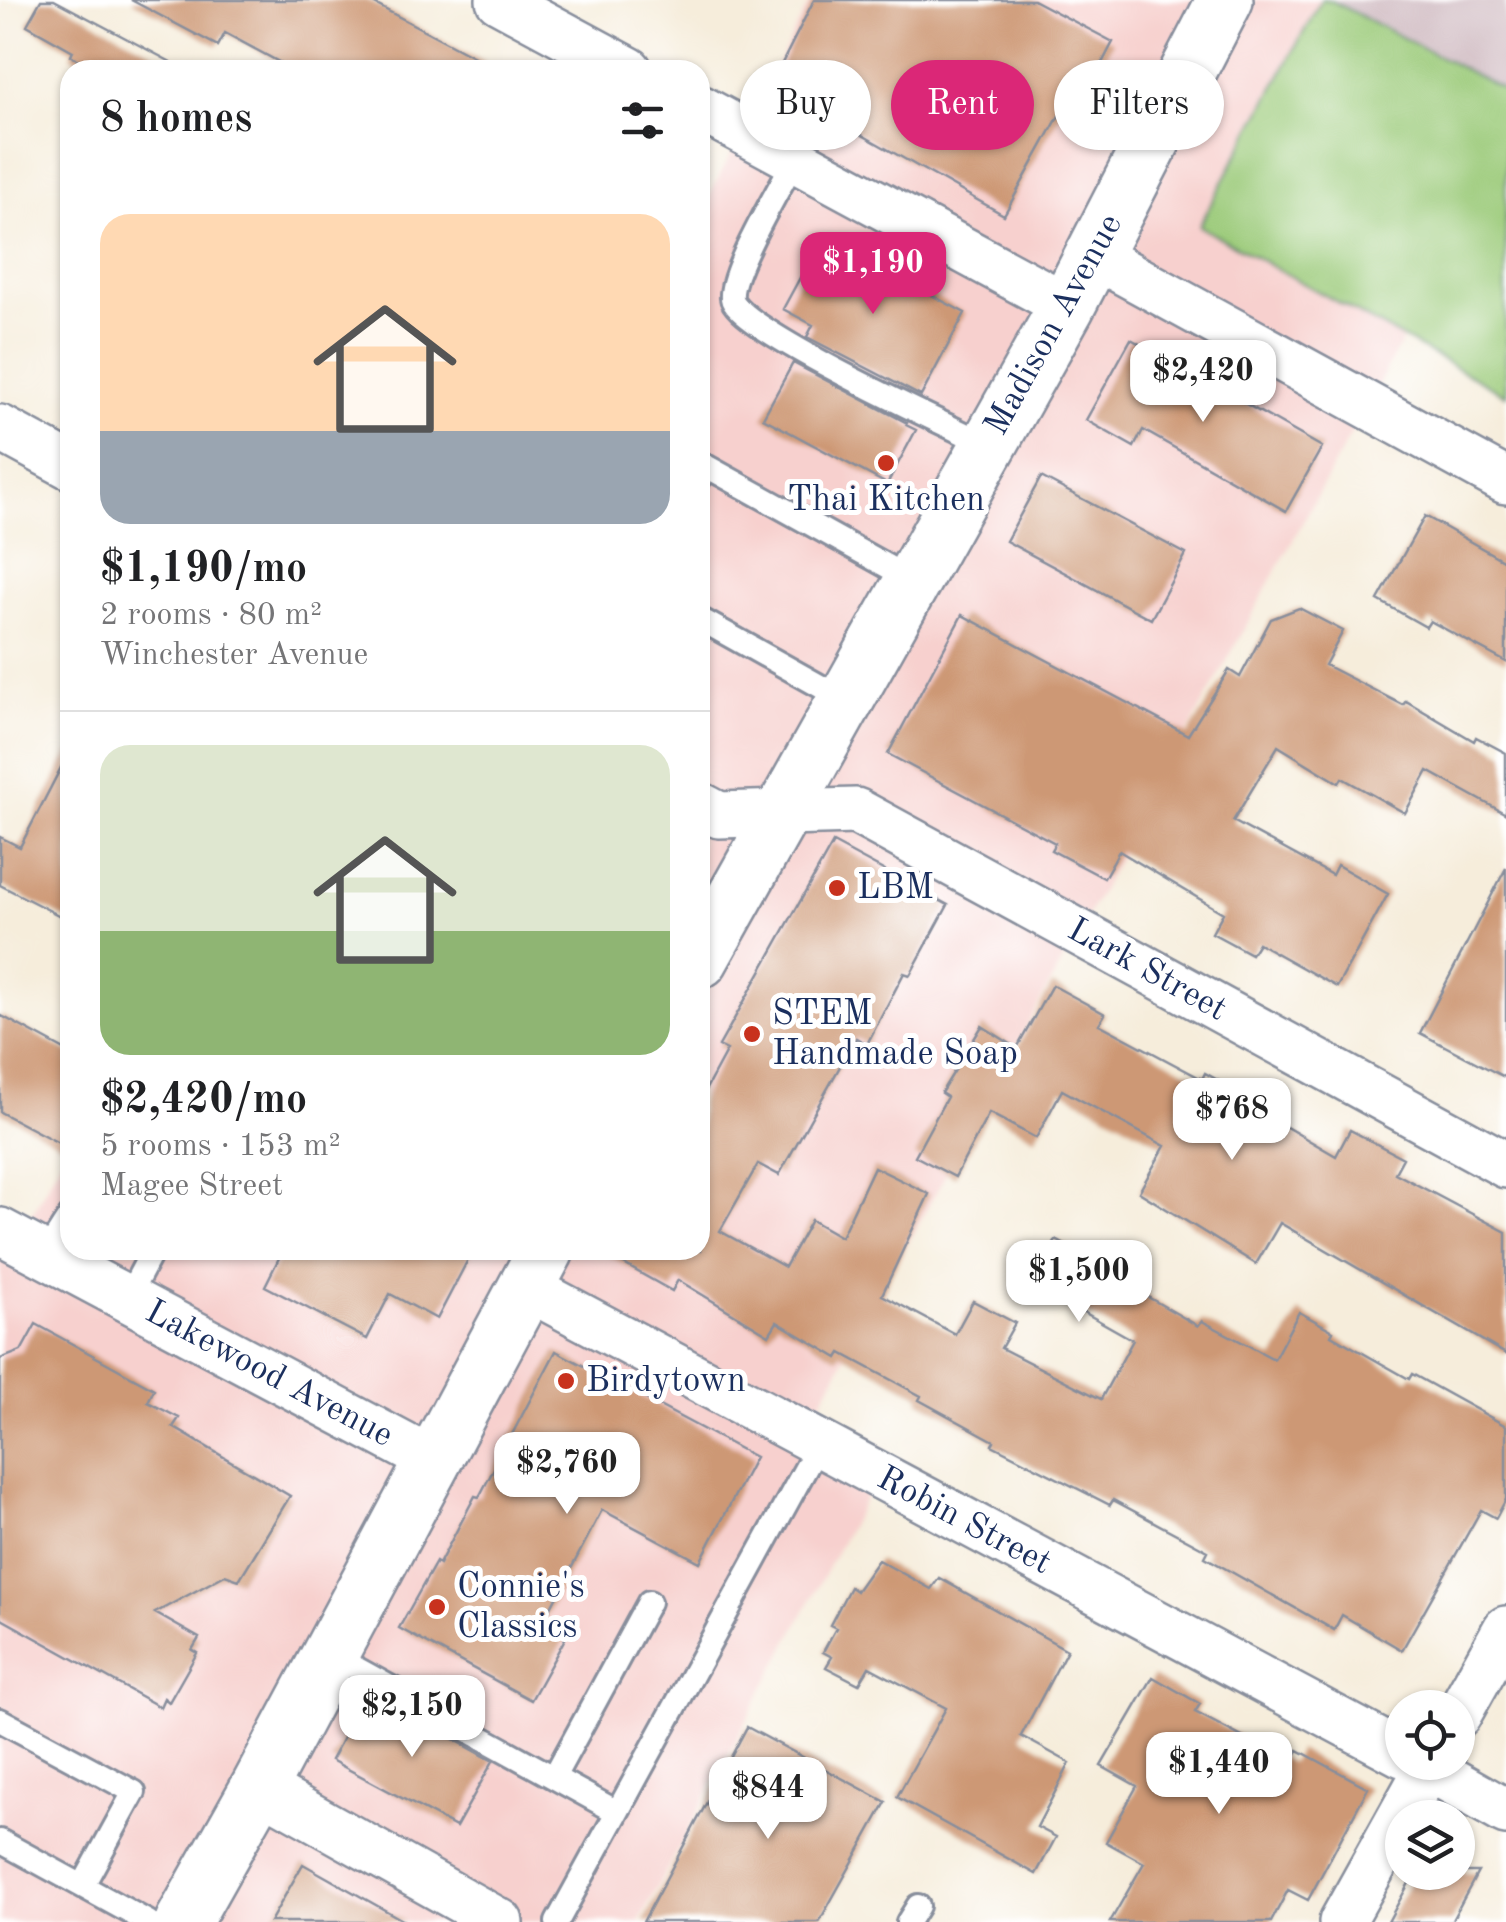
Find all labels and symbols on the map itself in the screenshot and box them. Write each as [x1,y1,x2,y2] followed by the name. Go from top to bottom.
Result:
[979,209,1129,441] street label: Madison Avenue
[792,232,954,317] pin: $1,190
[1122,340,1284,425] pin: $2,420
[875,452,897,474] marker: Thai Kitchen
[787,483,985,518] place label: Thai Kitchen
[857,871,934,906] place label: LBM
[826,877,848,899] marker: LBM
[1062,912,1232,1028] street label: Lark Street
[772,997,1018,1072] place label: STEM Handmade Soap
[741,1023,763,1045] marker: STEM Handmade Soap
[1173,1078,1291,1163] pin: $768
[998,1240,1160,1325] pin: $1,500
[140,1294,398,1454] street label: Lakewood Avenue
[586,1364,746,1399] place label: Birdytown
[555,1370,577,1392] marker: Birdytown
[486,1432,648,1517] pin: $2,760
[871,1461,1057,1581] street label: Robin Street
[457,1570,585,1645] place label: Connie's Classics
[426,1596,448,1618] marker: Connie's Classics
[331,1675,493,1760] pin: $2,150
[1138,1732,1300,1817] pin: $1,440
[709,1757,827,1842] pin: $844

